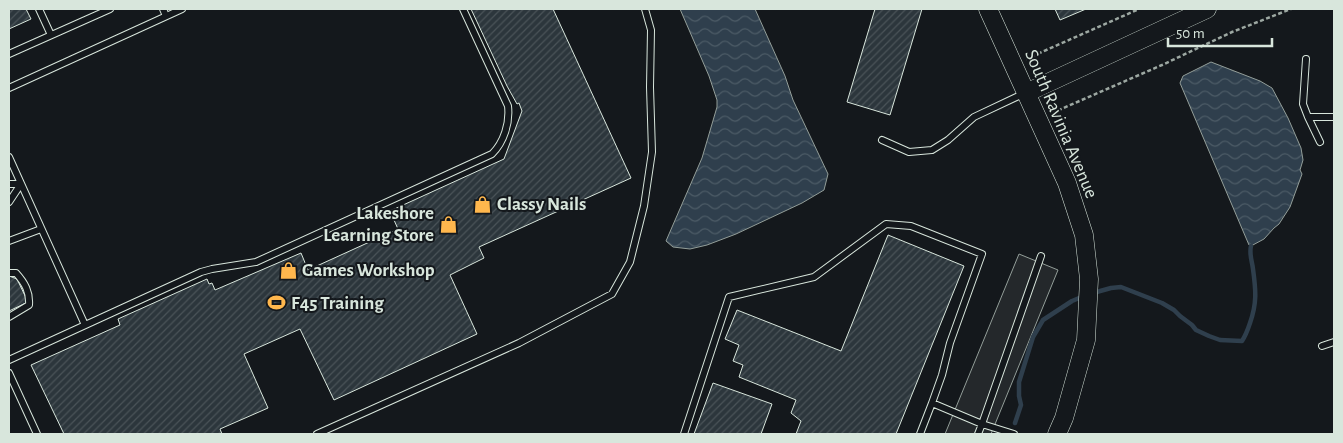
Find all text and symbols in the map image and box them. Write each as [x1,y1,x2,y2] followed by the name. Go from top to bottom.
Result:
[1168,15,1272,47] scale bar
[1176,26,1205,41] text: 50 m
[1021,47,1101,201] street label: South Ravinia Avenue
[473,194,493,214] shop icon: Classy Nails
[497,195,586,214] place label: Classy Nails
[323,204,434,245] place label: Lakeshore Learning Store
[438,214,458,234] shop icon: Lakeshore Learning Store
[278,260,298,280] shop icon: Games Workshop
[302,261,435,280] place label: Games Workshop
[267,293,287,313] sports icon: F45 Training
[291,294,384,313] place label: F45 Training

